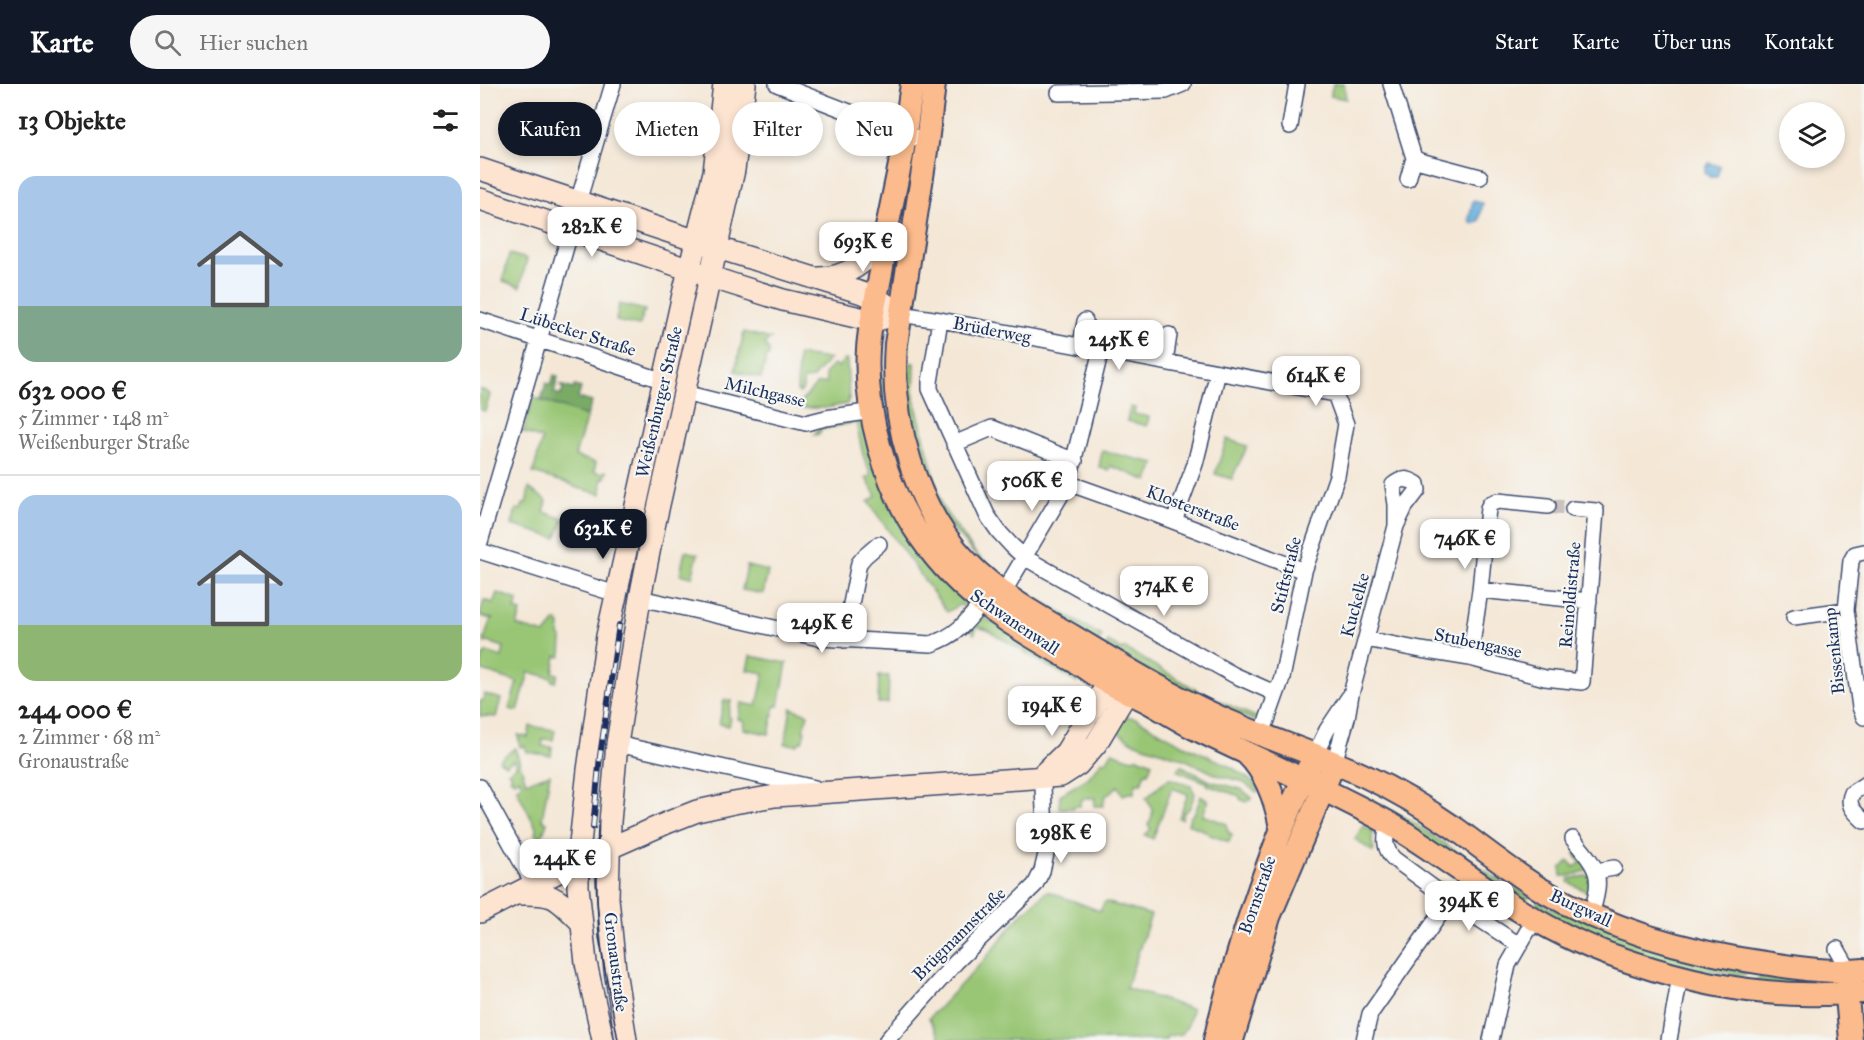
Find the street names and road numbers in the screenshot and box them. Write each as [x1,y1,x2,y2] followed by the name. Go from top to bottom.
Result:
[517,303,639,361] street label: Lübecker Straße
[951,312,1034,349] street label: Brüderweg
[631,324,688,480] street label: Weißenburger Straße
[722,372,808,413] street label: Milchgasse
[1143,480,1243,536] street label: Klosterstraße
[1266,534,1306,616] street label: Stiftstraße
[1554,541,1586,649] street label: Reinoldistraße
[1336,570,1374,640] street label: Kuckelke
[966,584,1064,660] street label: Schwanenwall
[1819,606,1849,696] street label: Bissenkamp
[1432,623,1524,664] street label: Stubengasse
[1233,853,1281,937] street label: Bornstraße
[908,883,1011,986] street label: Brügmannstraße
[1546,884,1616,933] street label: Burgwall
[599,911,633,1013] street label: Gronaustraße

